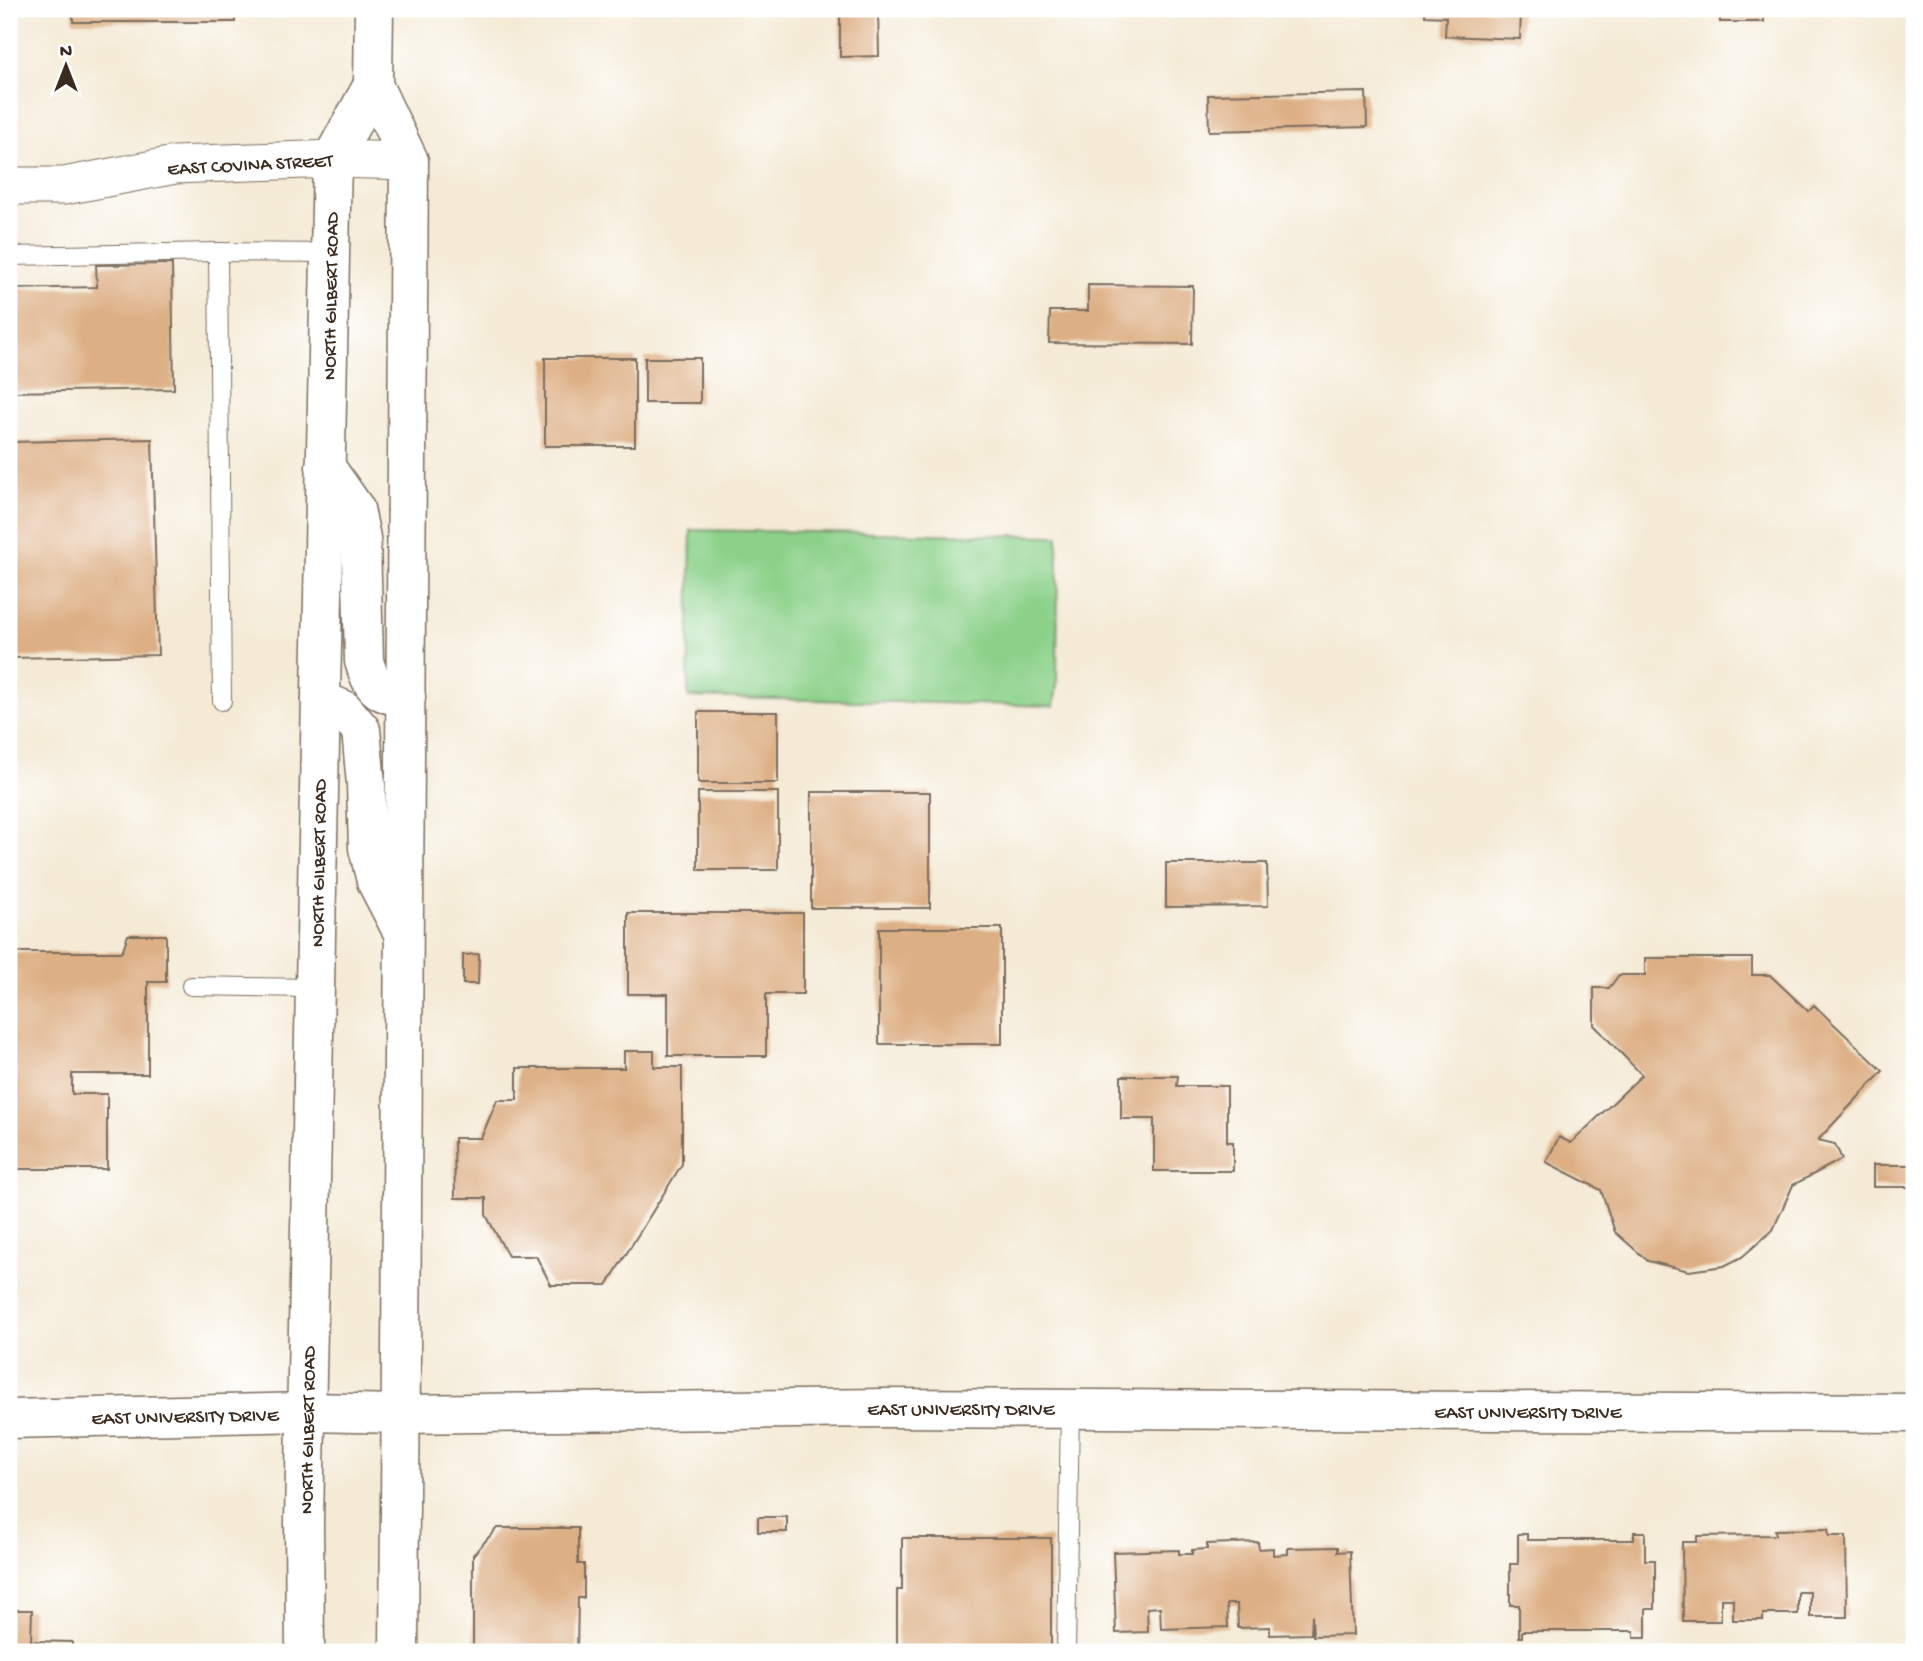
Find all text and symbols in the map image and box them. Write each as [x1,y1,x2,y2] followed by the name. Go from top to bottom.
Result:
[32,32,102,102] north arrow
[60,41,72,64] text: N
[167,151,334,182] street label: EAST COVINA STREET
[320,211,345,380] street label: NORTH GILBERT ROAD
[308,778,333,947] street label: NORTH GILBERT ROAD
[297,1345,322,1514] street label: NORTH GILBERT ROAD
[867,1400,1056,1423] street label: EAST UNIVERSITY DRIVE
[1434,1403,1623,1426] street label: EAST UNIVERSITY DRIVE
[91,1405,280,1432] street label: EAST UNIVERSITY DRIVE

